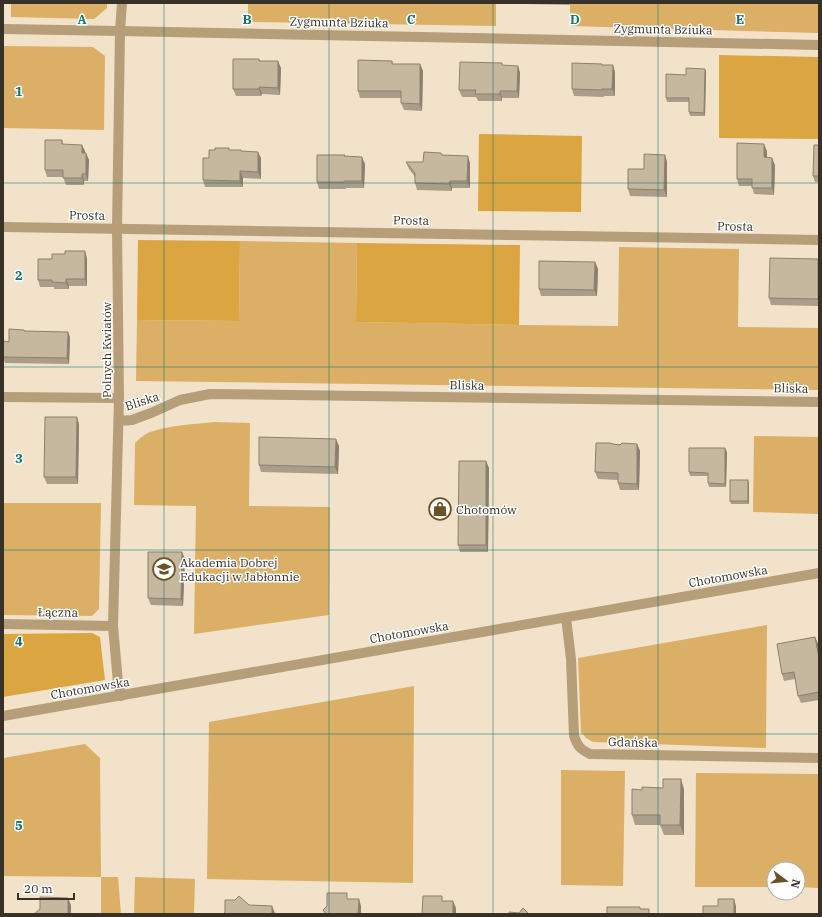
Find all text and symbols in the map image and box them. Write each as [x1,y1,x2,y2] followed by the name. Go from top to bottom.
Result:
[77,11,87,28] text: A
[242,11,252,28] text: B
[407,11,416,28] text: C
[570,11,580,28] text: D
[736,11,744,28] text: E
[289,14,389,30] street label: Zygmunta Bziuka
[613,21,713,37] street label: Zygmunta Bziuka
[15,83,23,100] text: 1
[69,207,106,223] street label: Prosta
[393,212,430,228] street label: Prosta
[717,218,754,234] street label: Prosta
[15,267,23,284] text: 2
[99,301,114,398] street label: Polnych Kwiatów
[449,377,485,393] street label: Bliska
[773,380,809,396] street label: Bliska
[123,388,161,414] street label: Bliska
[15,450,23,467] text: 3
[427,496,453,522] shop icon: Chotomów
[456,502,517,517] place label: Chotomów
[180,555,299,584] place label: Akademia Dobrej Edukacji w Jabłonnie
[151,556,177,582] school or university icon: Akademia Dobrej Edukacji w Jabłonnie
[687,562,769,590] street label: Chotomowska
[38,604,79,620] street label: Łączna
[368,618,450,646] street label: Chotomowska
[15,633,23,650] text: 4
[49,674,131,702] street label: Chotomowska
[608,734,658,750] street label: Gdańska
[15,817,23,834] text: 5
[766,861,806,901] north arrow
[18,875,74,901] scale bar
[788,878,804,890] text: N
[24,881,53,896] text: 20 m

